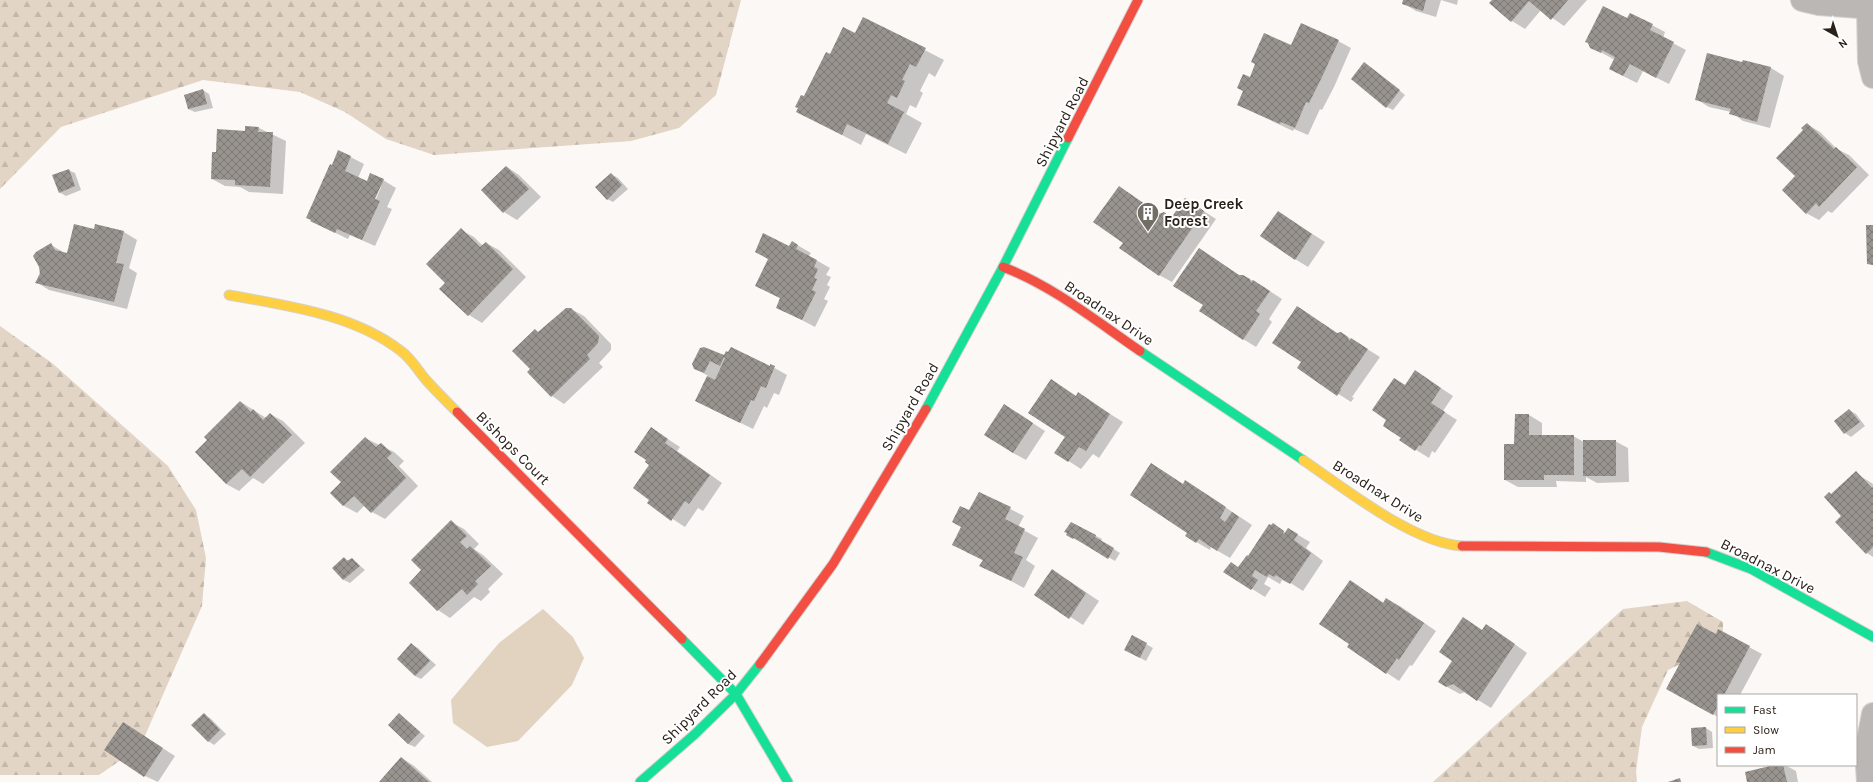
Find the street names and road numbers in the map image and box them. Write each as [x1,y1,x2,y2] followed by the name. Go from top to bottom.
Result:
[1032,74,1092,170] street label: Shipyard Road
[1061,277,1157,349] street label: Broadnax Drive
[877,360,943,454] street label: Shipyard Road
[472,407,554,489] street label: Bishops Court
[1329,456,1427,526] street label: Broadnax Drive
[1718,534,1818,598] street label: Broadnax Drive
[658,666,740,748] street label: Shipyard Road

